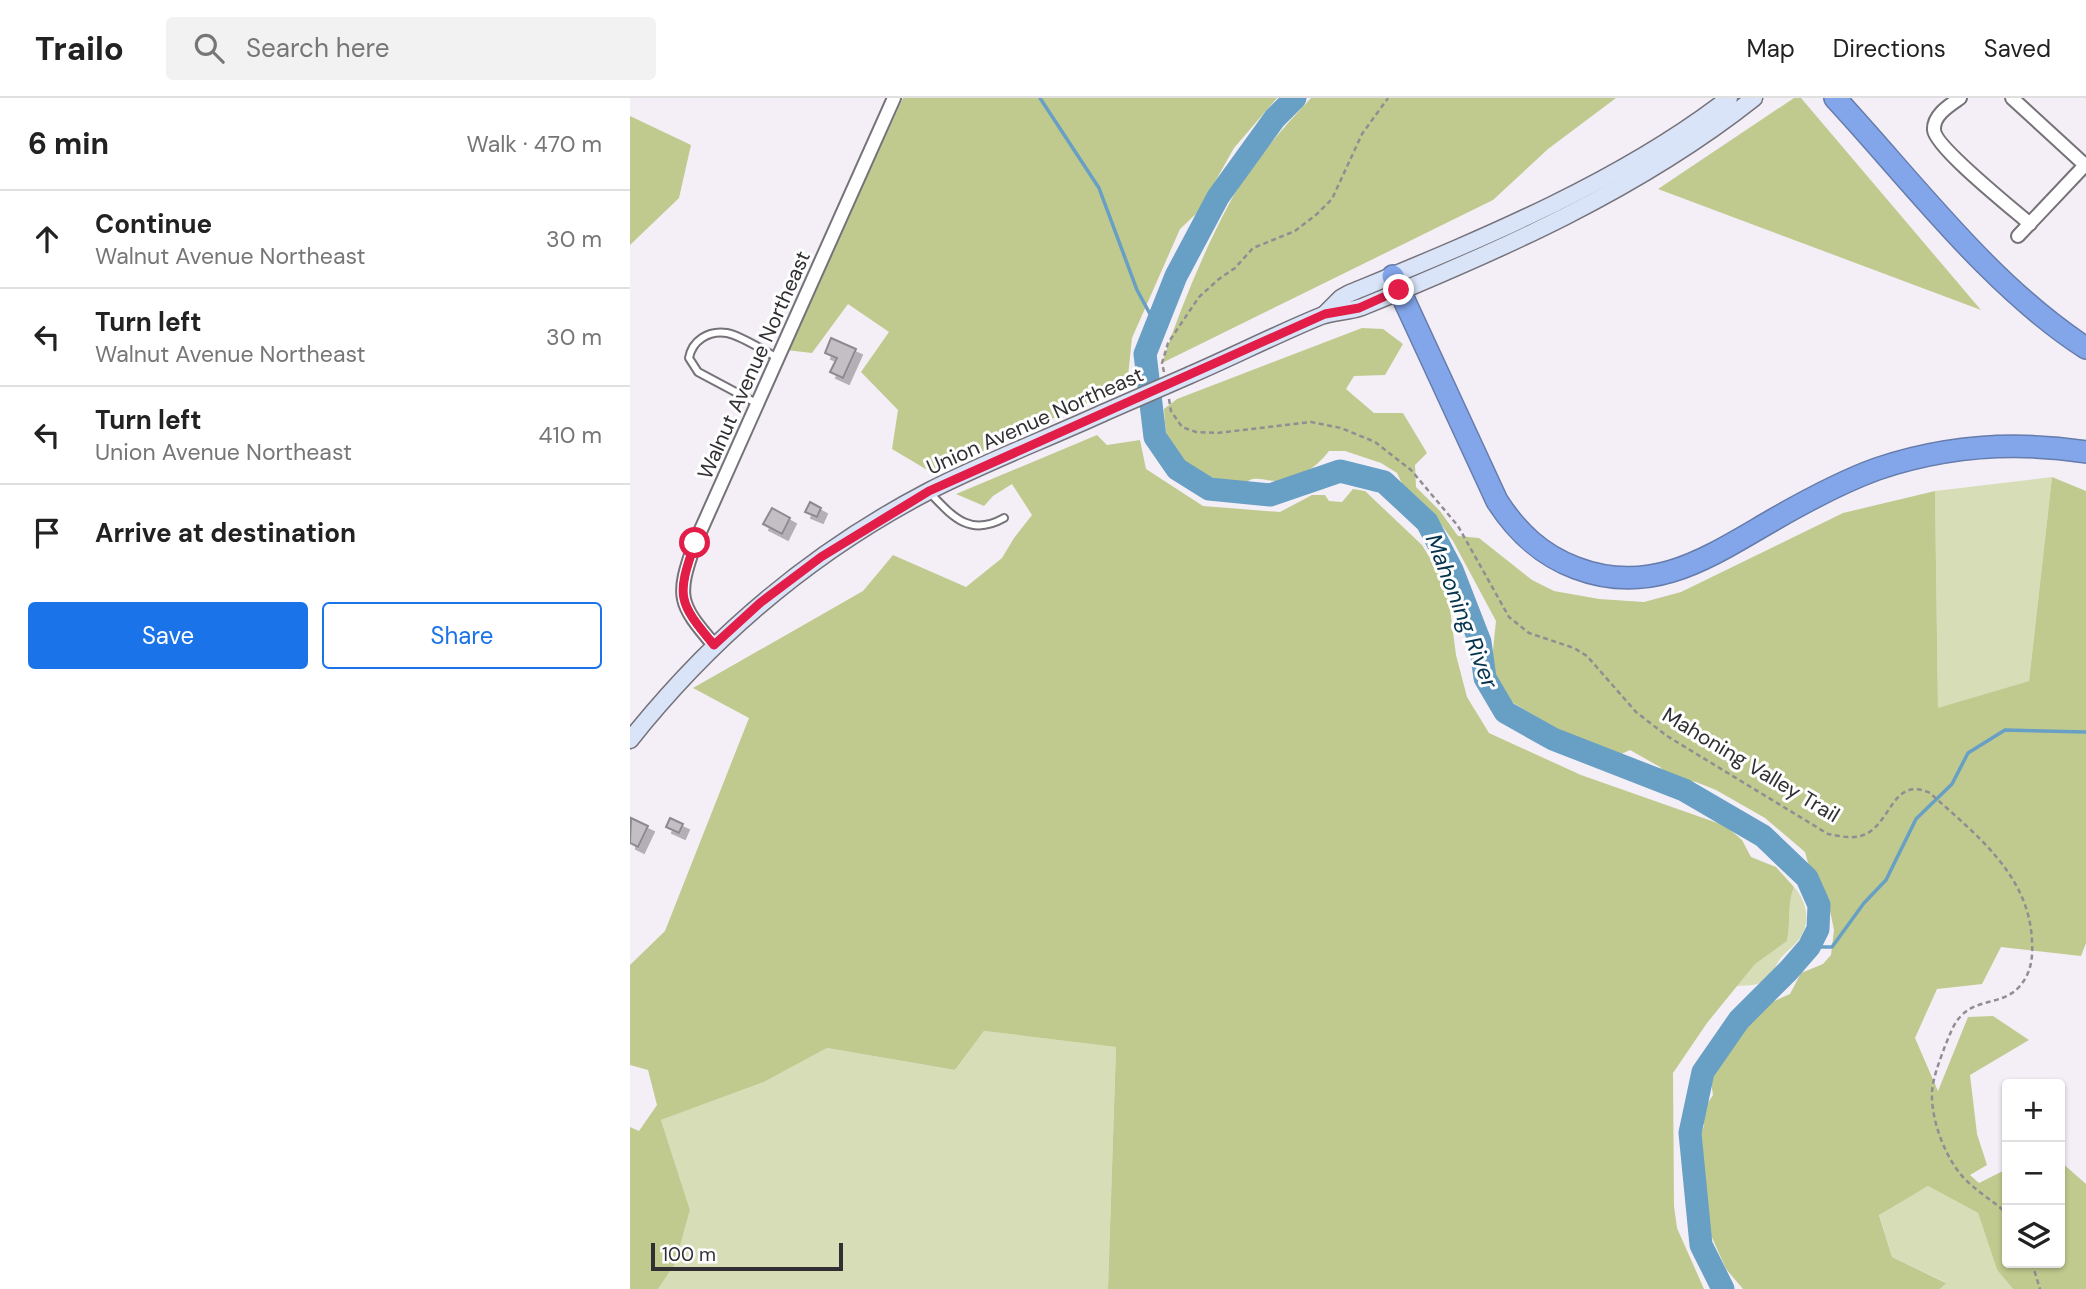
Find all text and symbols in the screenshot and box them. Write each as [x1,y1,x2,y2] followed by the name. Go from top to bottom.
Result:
[166,17,656,80] search box
[35,27,124,70] text: Trailo
[190,29,228,67] icon: search
[246,31,389,65] text: Search here
[1747,33,1795,64] text: Map
[1833,33,1946,64] text: Directions
[1984,33,2051,64] text: Saved
[28,124,109,163] text: 6 min
[467,129,602,159] text: Walk · 470 m
[95,207,212,241] text: Continue
[28,220,66,258] icon: ahead
[546,224,602,254] text: 30 m
[95,241,365,271] text: Walnut Avenue Northeast
[691,246,817,484] street label: Walnut Avenue Northeast
[1383,274,1414,305] route end
[95,305,202,339] text: Turn left
[28,318,66,356] icon: left
[546,322,602,352] text: 30 m
[95,339,365,369] text: Walnut Avenue Northeast
[922,361,1148,481] street label: Union Avenue Northeast
[95,403,202,437] text: Turn left
[28,416,66,454] icon: left
[539,420,602,450] text: 410 m
[95,437,352,467] text: Union Avenue Northeast
[28,514,66,552] icon: arrive
[95,516,356,550] text: Arrive at destination
[679,527,710,558] route start
[1419,529,1506,694] water label: Mahoning River
[28,602,308,669] button: Save
[322,602,602,669] button: Share
[1657,701,1845,829] street label: Mahoning Valley Trail
[2002,1079,2065,1268] map controls
[2002,1079,2065,1142] button: +
[2002,1142,2065,1205] button: −
[2002,1205,2065,1268] button: layers
[651,1240,844,1272] scale bar
[662,1242,716,1267] text: 100 m

